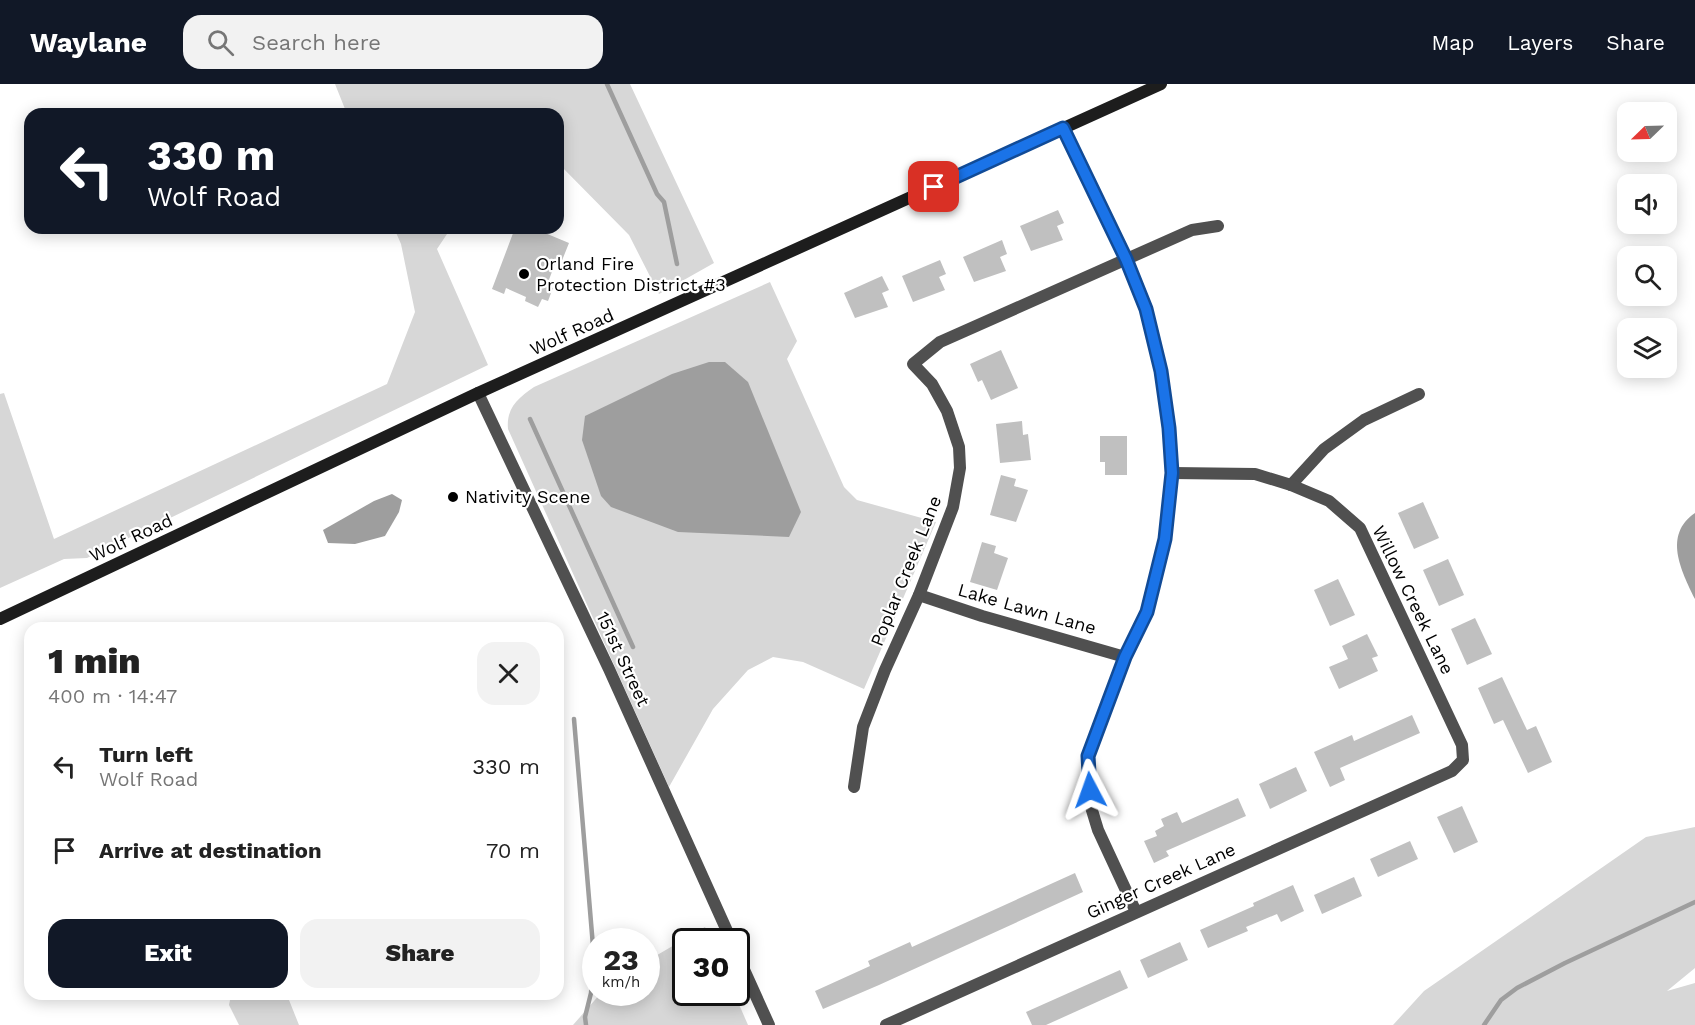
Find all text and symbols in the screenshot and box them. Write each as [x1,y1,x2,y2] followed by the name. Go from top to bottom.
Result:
[183,15,603,69] search box
[30,26,147,59] text: Waylane
[204,26,237,59] icon: search
[252,30,381,55] text: Search here
[1431,30,1474,55] text: Map
[1507,30,1573,55] text: Layers
[1606,30,1665,55] text: Share
[1617,102,1677,162] north arrow
[1617,102,1677,378] map controls
[147,131,275,180] text: 330 m
[48,132,126,210] icon: left
[908,161,959,212] pin
[917,170,950,203] icon: arrive
[1617,174,1677,234] button: sound
[147,181,281,213] text: Wolf Road
[1617,246,1677,306] button: search
[536,253,726,295] place label: Orland Fire Protection District #3
[517,267,531,281] marker: Orland Fire Protection District #3
[527,304,617,359] street label: Wolf Road
[1617,318,1677,378] button: layers
[465,486,590,507] place label: Nativity Scene
[446,490,460,504] marker: Nativity Scene
[866,493,945,649] street label: Poplar Creek Lane
[86,509,176,566] street label: Wolf Road
[1368,522,1459,678] street label: Willow Creek Lane
[956,579,1099,638] street label: Lake Lawn Lane
[592,608,655,710] street label: 151st Street
[48,640,141,682] text: 1 min
[477,642,540,705] button: close
[48,684,177,708] text: 400 m · 14:47
[99,742,193,767] text: Turn left
[48,750,81,783] icon: left
[472,754,540,779] text: 330 m
[1058,758,1122,822] position arrow
[99,767,198,791] text: Wolf Road
[48,834,81,867] icon: arrive
[99,838,322,863] text: Arrive at destination
[486,838,540,863] text: 70 m
[1083,838,1238,923] street label: Ginger Creek Lane
[48,919,288,988] button: Exit
[300,919,540,988] button: Share
[672,928,750,1006] speed limit sign: 30
[603,942,639,977] text: 23
[602,973,640,991] text: km/h

